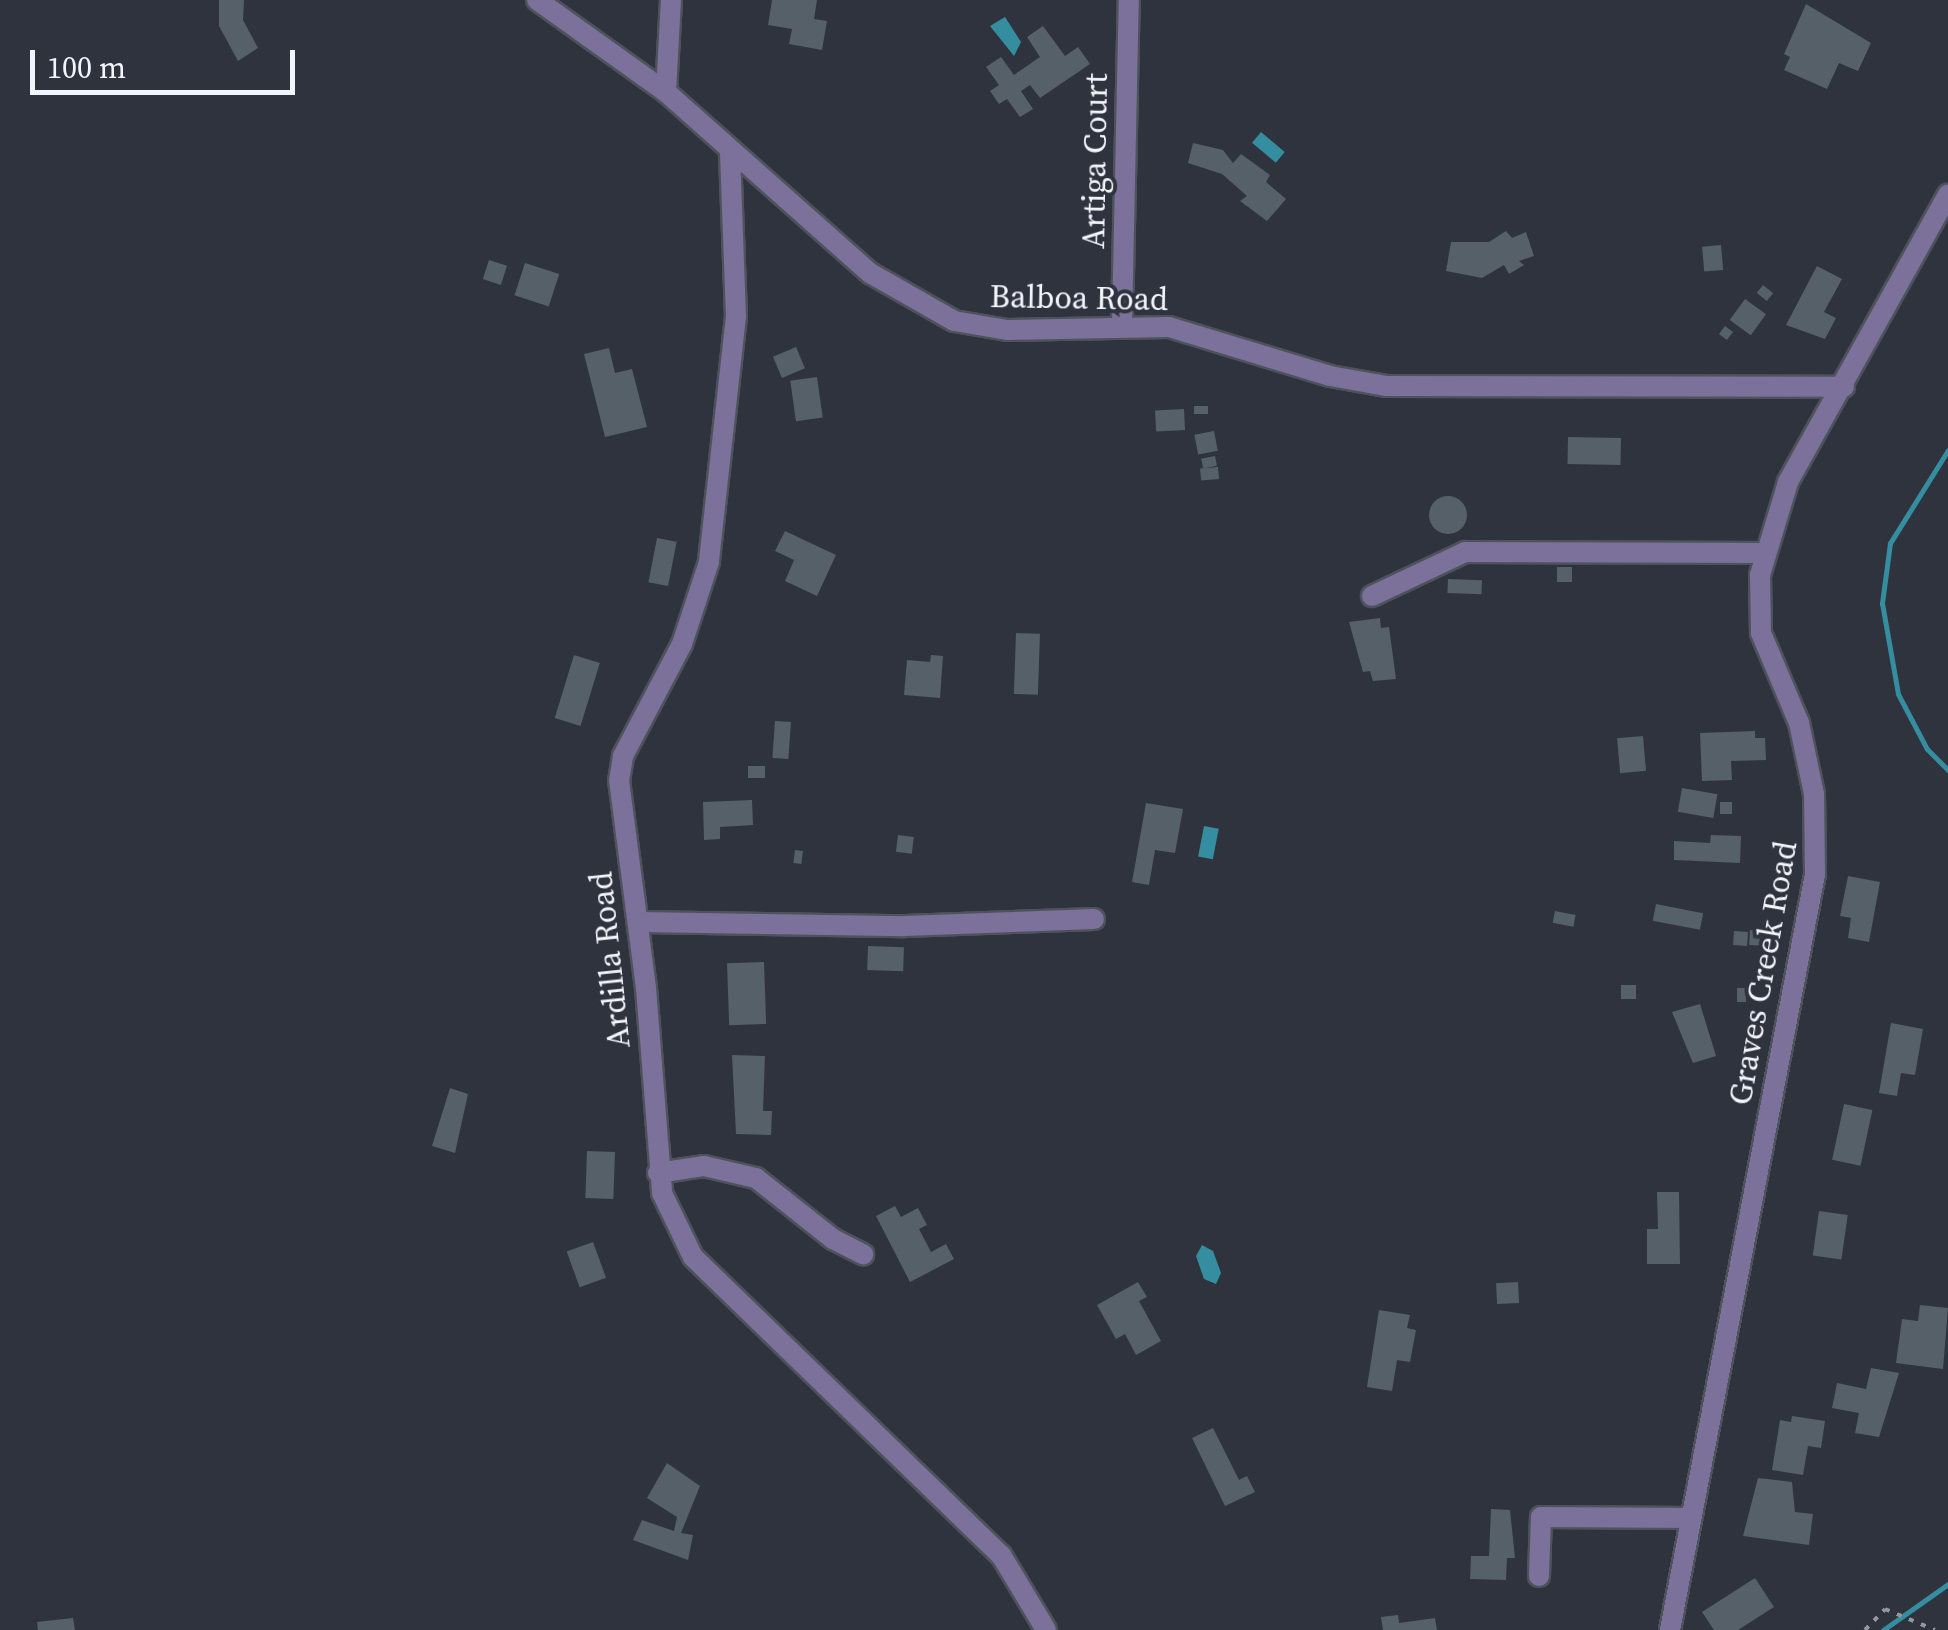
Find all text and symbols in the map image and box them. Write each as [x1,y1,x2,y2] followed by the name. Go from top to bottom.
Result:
[35,30,300,92] scale bar
[47,47,126,88] text: 100 m
[1074,73,1116,249] street label: Artiga Court
[990,277,1168,319] street label: Balboa Road
[1721,838,1805,1108] street label: Graves Creek Road
[582,870,638,1050] street label: Ardilla Road

